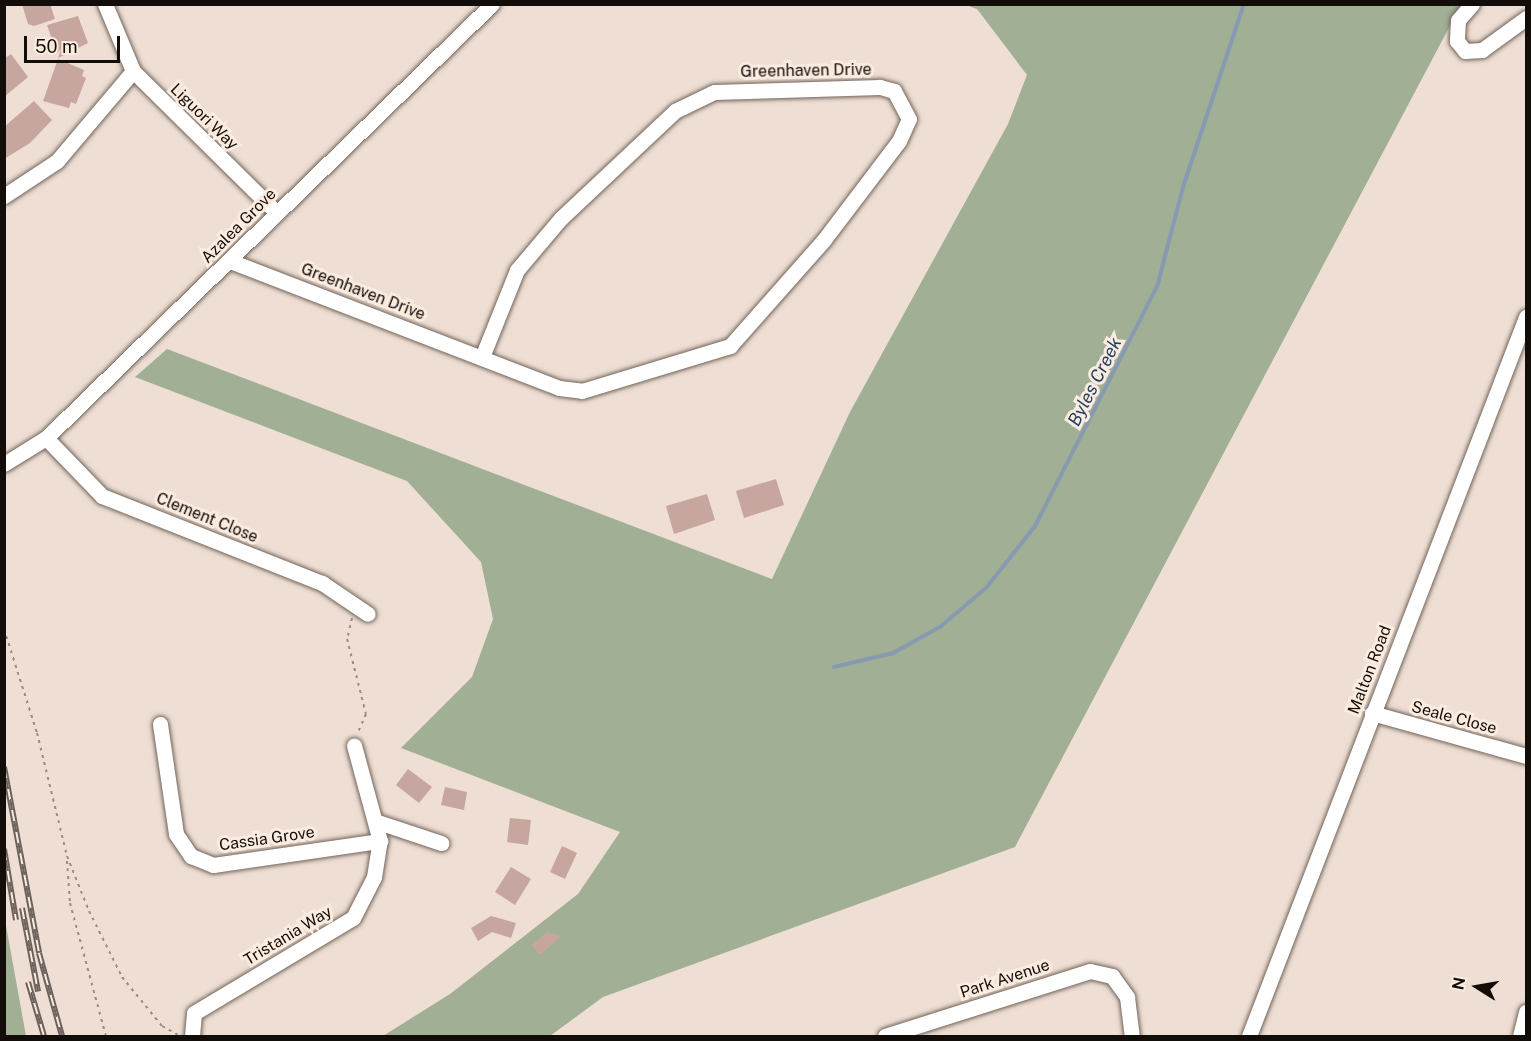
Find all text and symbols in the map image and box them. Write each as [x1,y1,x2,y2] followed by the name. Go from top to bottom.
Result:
[27,24,123,62] scale bar
[35,36,78,57] text: 50 m
[740,60,872,82] street label: Greenhaven Drive
[166,80,242,154] street label: Liguori Way
[198,185,280,267] street label: Azalea Grove
[298,259,428,325] street label: Greenhaven Drive
[1063,334,1127,430] water label: Byles Creek
[153,489,261,547] street label: Clement Close
[1344,623,1396,717] street label: Malton Road
[1409,697,1499,739] street label: Seale Close
[218,823,316,855] street label: Cassia Grove
[240,902,336,970] street label: Tristania Way
[958,956,1052,1002] street label: Park Avenue
[1447,957,1507,1017] north arrow
[1448,976,1469,991] text: N

